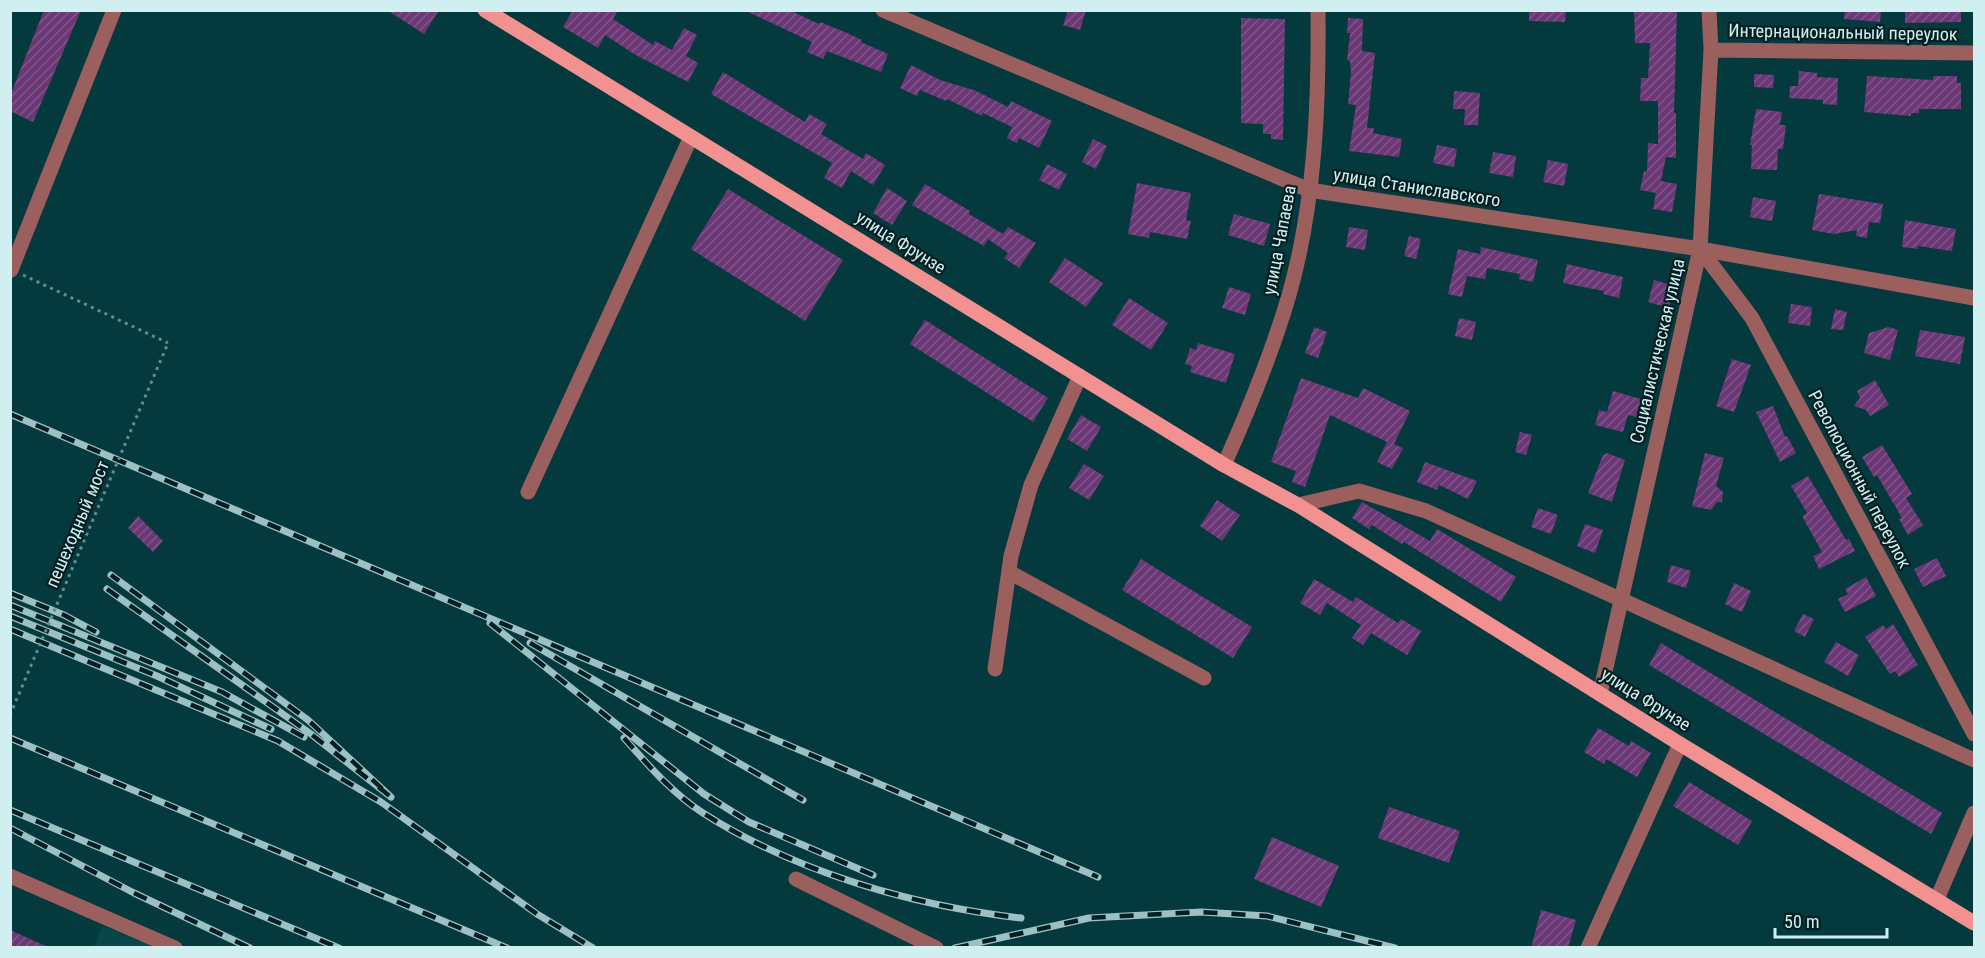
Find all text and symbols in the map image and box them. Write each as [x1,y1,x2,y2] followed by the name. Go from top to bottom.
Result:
[1728,20,1958,45] street label: Интернациональный переулок
[1332,163,1502,211] street label: улица Станиславского
[1258,184,1300,296] street label: улица Чапаева
[852,206,950,278] street label: улица Фрунзе
[1626,257,1688,445] street label: Социалистическая улица
[1804,386,1916,572] street label: Революционный переулок
[41,457,113,591] street label: пешеходный мост
[1597,663,1695,735] street label: улица Фрунзе
[1775,901,1888,939] scale bar
[1784,911,1819,932] text: 50 m

